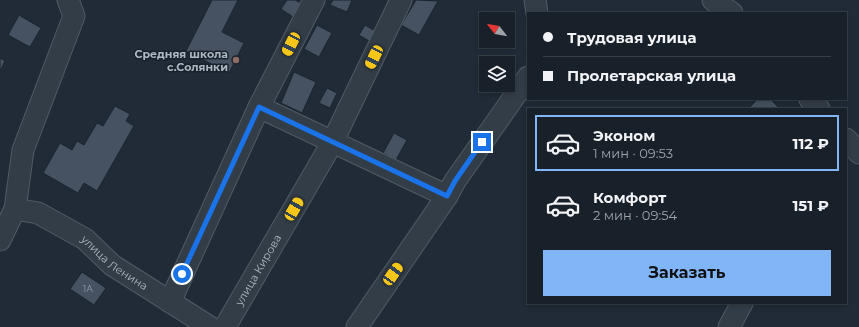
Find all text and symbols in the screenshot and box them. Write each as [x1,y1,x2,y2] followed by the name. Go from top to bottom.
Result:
[479,12,515,48] north arrow
[479,12,515,92] map controls
[567,28,697,47] text: Трудовая улица
[280,31,302,57] car
[363,44,385,70] car
[134,47,228,74] place label: Средняя школа с.Солянки
[231,55,241,65] marker: Средняя школа с.Солянки
[479,56,515,92] button: layers
[567,66,736,85] text: Пролетарская улица
[545,125,581,161] icon: car
[593,126,655,145] text: Эконом
[473,133,491,151] route end
[793,134,829,153] text: 112 ₽
[593,145,673,161] text: 1 мин · 09:53
[545,187,581,223] icon: car
[593,188,666,207] text: Комфорт
[283,196,305,222] car
[792,196,829,215] text: 151 ₽
[593,207,677,223] text: 2 мин · 09:54
[77,231,151,293] street label: улица Ленина
[231,232,284,309] street label: улица Кирова
[543,250,831,296] button: Заказать
[381,261,405,287] car
[173,265,191,283] route start
[83,283,93,294] house number: 1А

